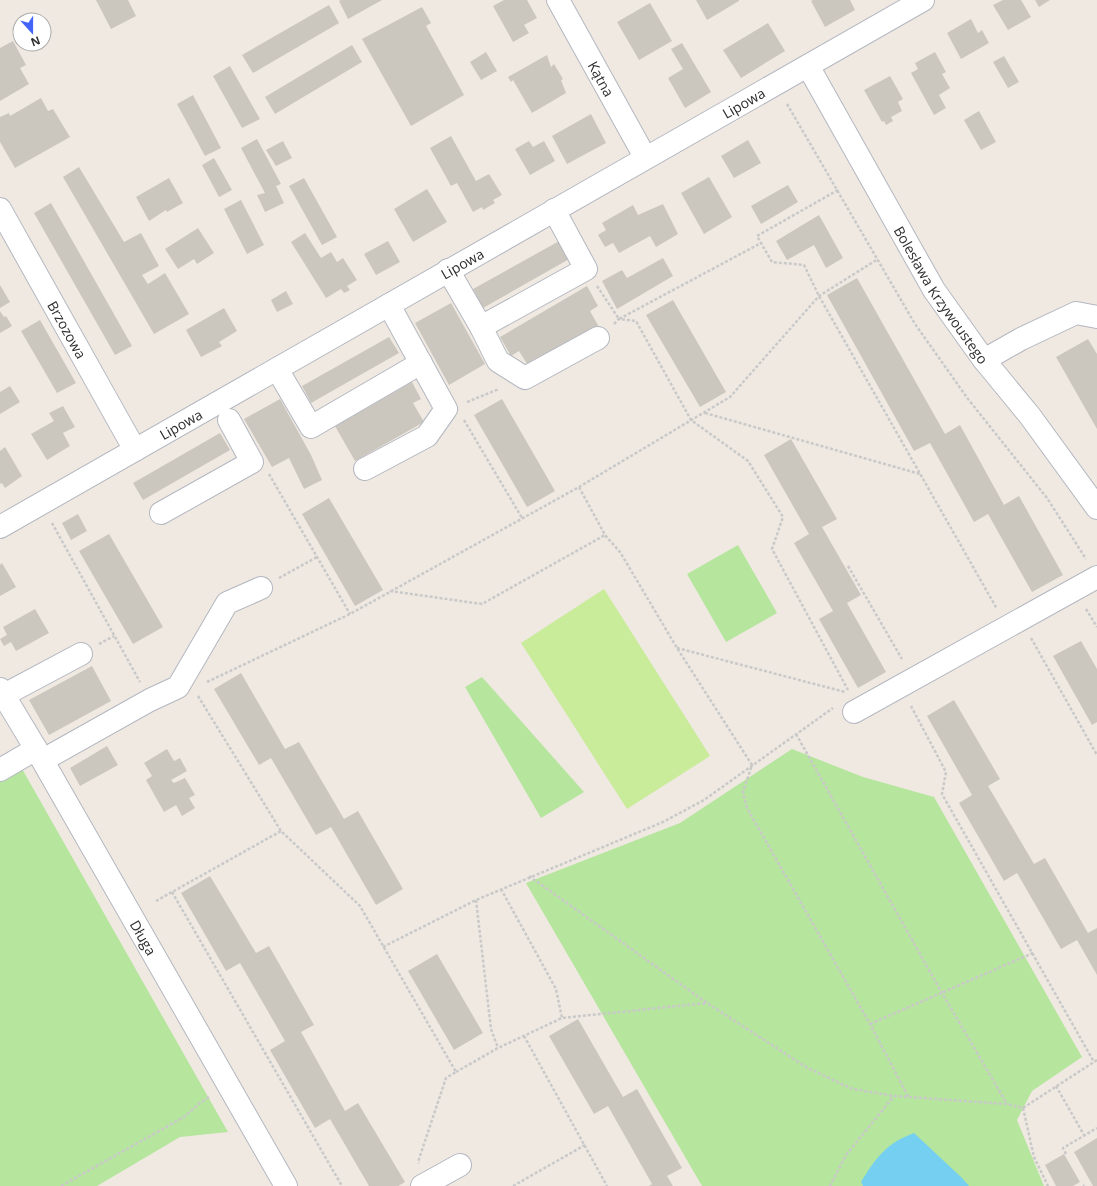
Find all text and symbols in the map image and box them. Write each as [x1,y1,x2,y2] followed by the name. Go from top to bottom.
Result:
[12,12,52,52] north arrow
[29,33,43,50] text: N
[584,58,619,100] street label: Kątna
[718,83,768,122] street label: Lipowa
[890,222,993,367] street label: Bolesława Krzywoustego
[437,243,487,283] street label: Lipowa
[44,297,91,362] street label: Brzozowa
[156,404,206,444] street label: Lipowa
[126,916,161,958] street label: Długa

